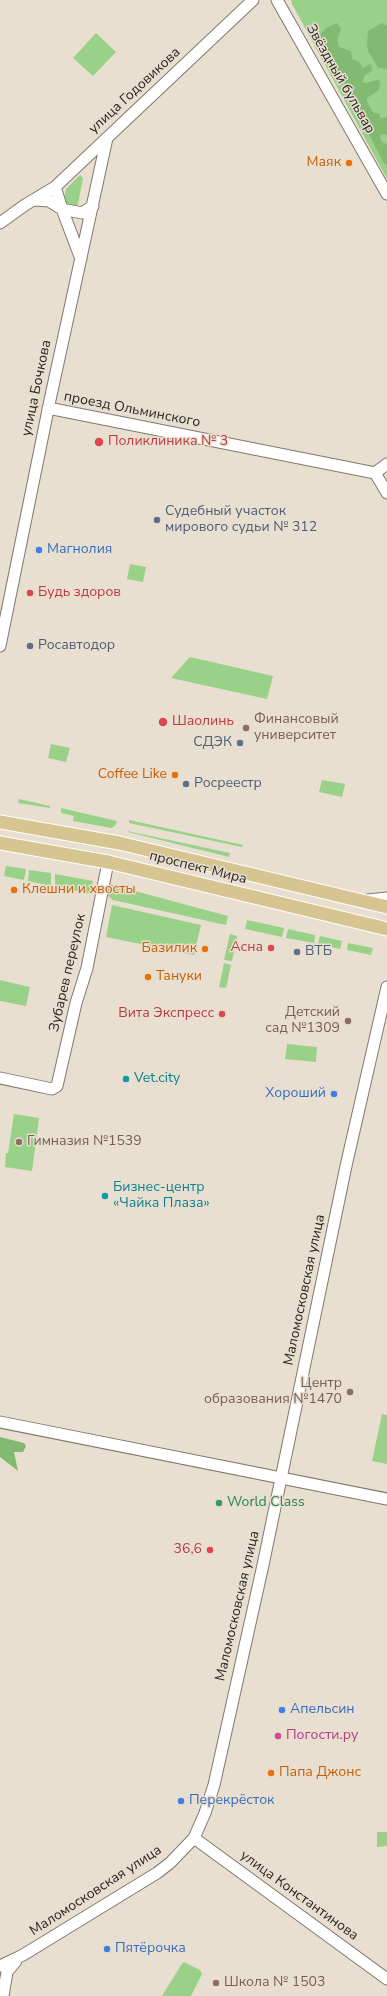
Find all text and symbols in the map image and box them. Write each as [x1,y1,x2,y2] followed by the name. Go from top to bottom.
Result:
[302,21,378,137] street label: Звёздный бульвар
[86,44,184,138] street label: улица Годовикова
[307,155,341,171] place label: Маяк
[344,158,354,168] marker: Маяк
[19,338,55,438] street label: улица Бочкова
[62,389,202,431] street label: проезд Ольминского
[108,434,228,450] place label: Поликлиника № 3
[93,436,105,448] marker: Поликлиника № 3
[165,504,317,536] place label: Судебный участок мирового судьи № 312
[152,515,162,525] marker: Судебный участок мирового судьи № 312
[47,542,112,558] place label: Магнолия
[34,545,44,555] marker: Магнолия
[38,585,121,601] place label: Будь здоров
[25,588,35,598] marker: Будь здоров
[38,638,115,654] place label: Росавтодор
[25,641,35,651] marker: Росавтодор
[254,712,339,744] place label: Финансовый университет
[172,714,234,730] place label: Шаолинь
[157,716,169,728] marker: Шаолинь
[241,723,251,733] marker: Финансовый университет
[193,735,232,751] place label: СДЭК
[235,738,245,748] marker: СДЭК
[98,767,167,783] place label: Coffee Like
[170,770,180,780] marker: Coffee Like
[194,776,262,792] place label: Росреестр
[181,779,191,789] marker: Росреестр
[147,848,249,888] street label: проспект Мира
[22,882,136,898] place label: Клешни и хвосты
[9,885,19,895] marker: Клешни и хвосты
[46,912,90,1034] street label: Зубарев переулок
[230,940,263,956] place label: Асна
[142,941,197,957] place label: Базилик
[266,943,276,953] marker: Асна
[200,944,210,954] marker: Базилик
[305,944,332,960] place label: ВТБ
[292,947,302,957] marker: ВТБ
[156,969,202,985] place label: Тануки
[143,972,153,982] marker: Тануки
[265,1005,340,1038] place label: Детский сад №1309
[118,1006,214,1022] place label: Вита Экспресс
[217,1009,227,1019] marker: Вита Экспресс
[343,1016,353,1026] marker: Детский сад №1309
[134,1071,180,1087] place label: Vet.city
[121,1074,131,1084] marker: Vet.city
[265,1086,326,1102] place label: Хороший
[329,1089,339,1099] marker: Хороший
[27,1134,142,1150] place label: Гимназия №1539
[14,1137,24,1147] marker: Гимназия №1539
[113,1180,210,1212] place label: Бизнес-центр «Чайка Плаза»
[100,1191,110,1201] marker: Бизнес-центр «Чайка Плаза»
[281,1213,329,1367] street label: Маломосковская улица
[204,1376,342,1408] place label: Центр образования №1470
[345,1387,355,1397] marker: Центр образования №1470
[227,1495,305,1511] place label: World Class
[214,1498,224,1508] marker: World Class
[213,1529,263,1683] street label: Маломосковская улица
[174,1542,202,1558] place label: 36,6
[205,1545,215,1555] marker: 36,6
[290,1702,355,1718] place label: Апельсин
[277,1705,287,1715] marker: Апельсин
[286,1728,358,1744] place label: Погости.ру
[273,1731,283,1741] marker: Погости.ру
[279,1765,361,1781] place label: Папа Джонс
[266,1768,276,1778] marker: Папа Джонс
[189,1793,274,1809] place label: Перекрёсток
[176,1796,186,1806] marker: Перекрёсток
[27,1842,165,1940] street label: Маломосковская улица
[237,1847,361,1945] street label: улица Константинова
[115,1941,186,1957] place label: Пятёрочка
[102,1944,112,1954] marker: Пятёрочка
[224,1975,325,1991] place label: Школа № 1503
[211,1978,221,1988] marker: Школа № 1503

